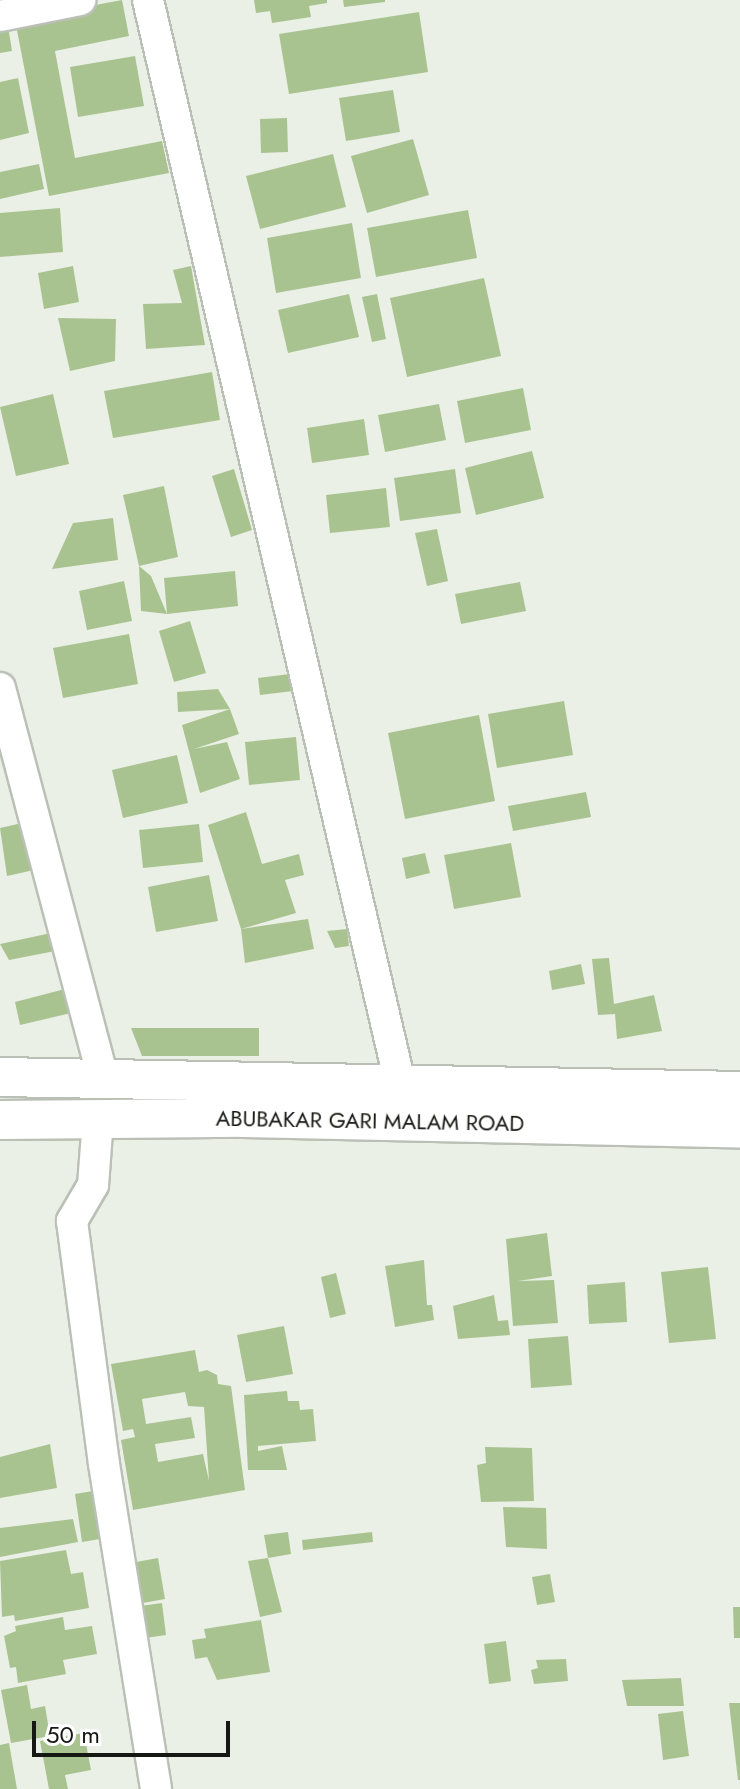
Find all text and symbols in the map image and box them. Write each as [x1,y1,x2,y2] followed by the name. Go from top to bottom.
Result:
[216,1105,524,1137] street label: ABUBAKAR GARI MALAM ROAD
[36,1705,234,1755] scale bar
[46,1717,100,1752] text: 50 m

